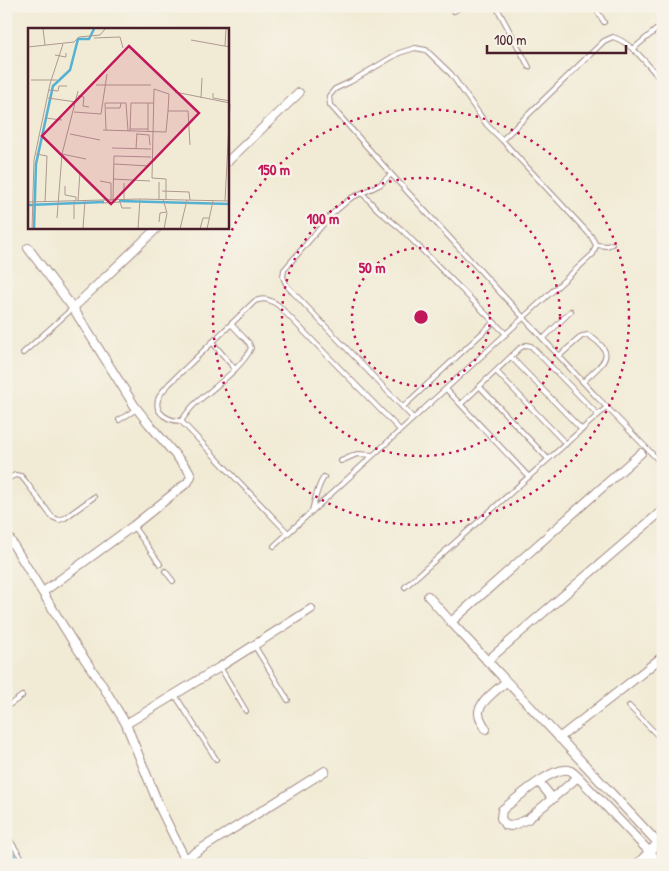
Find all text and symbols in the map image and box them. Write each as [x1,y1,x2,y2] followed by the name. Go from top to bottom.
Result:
[487,22,625,54] scale bar
[28,28,229,229] inset map
[494,29,527,50] text: 100 m
[258,159,290,180] text: 150 m
[307,208,339,229] text: 100 m
[359,257,385,278] text: 50 m
[412,308,430,326] centre of rings

